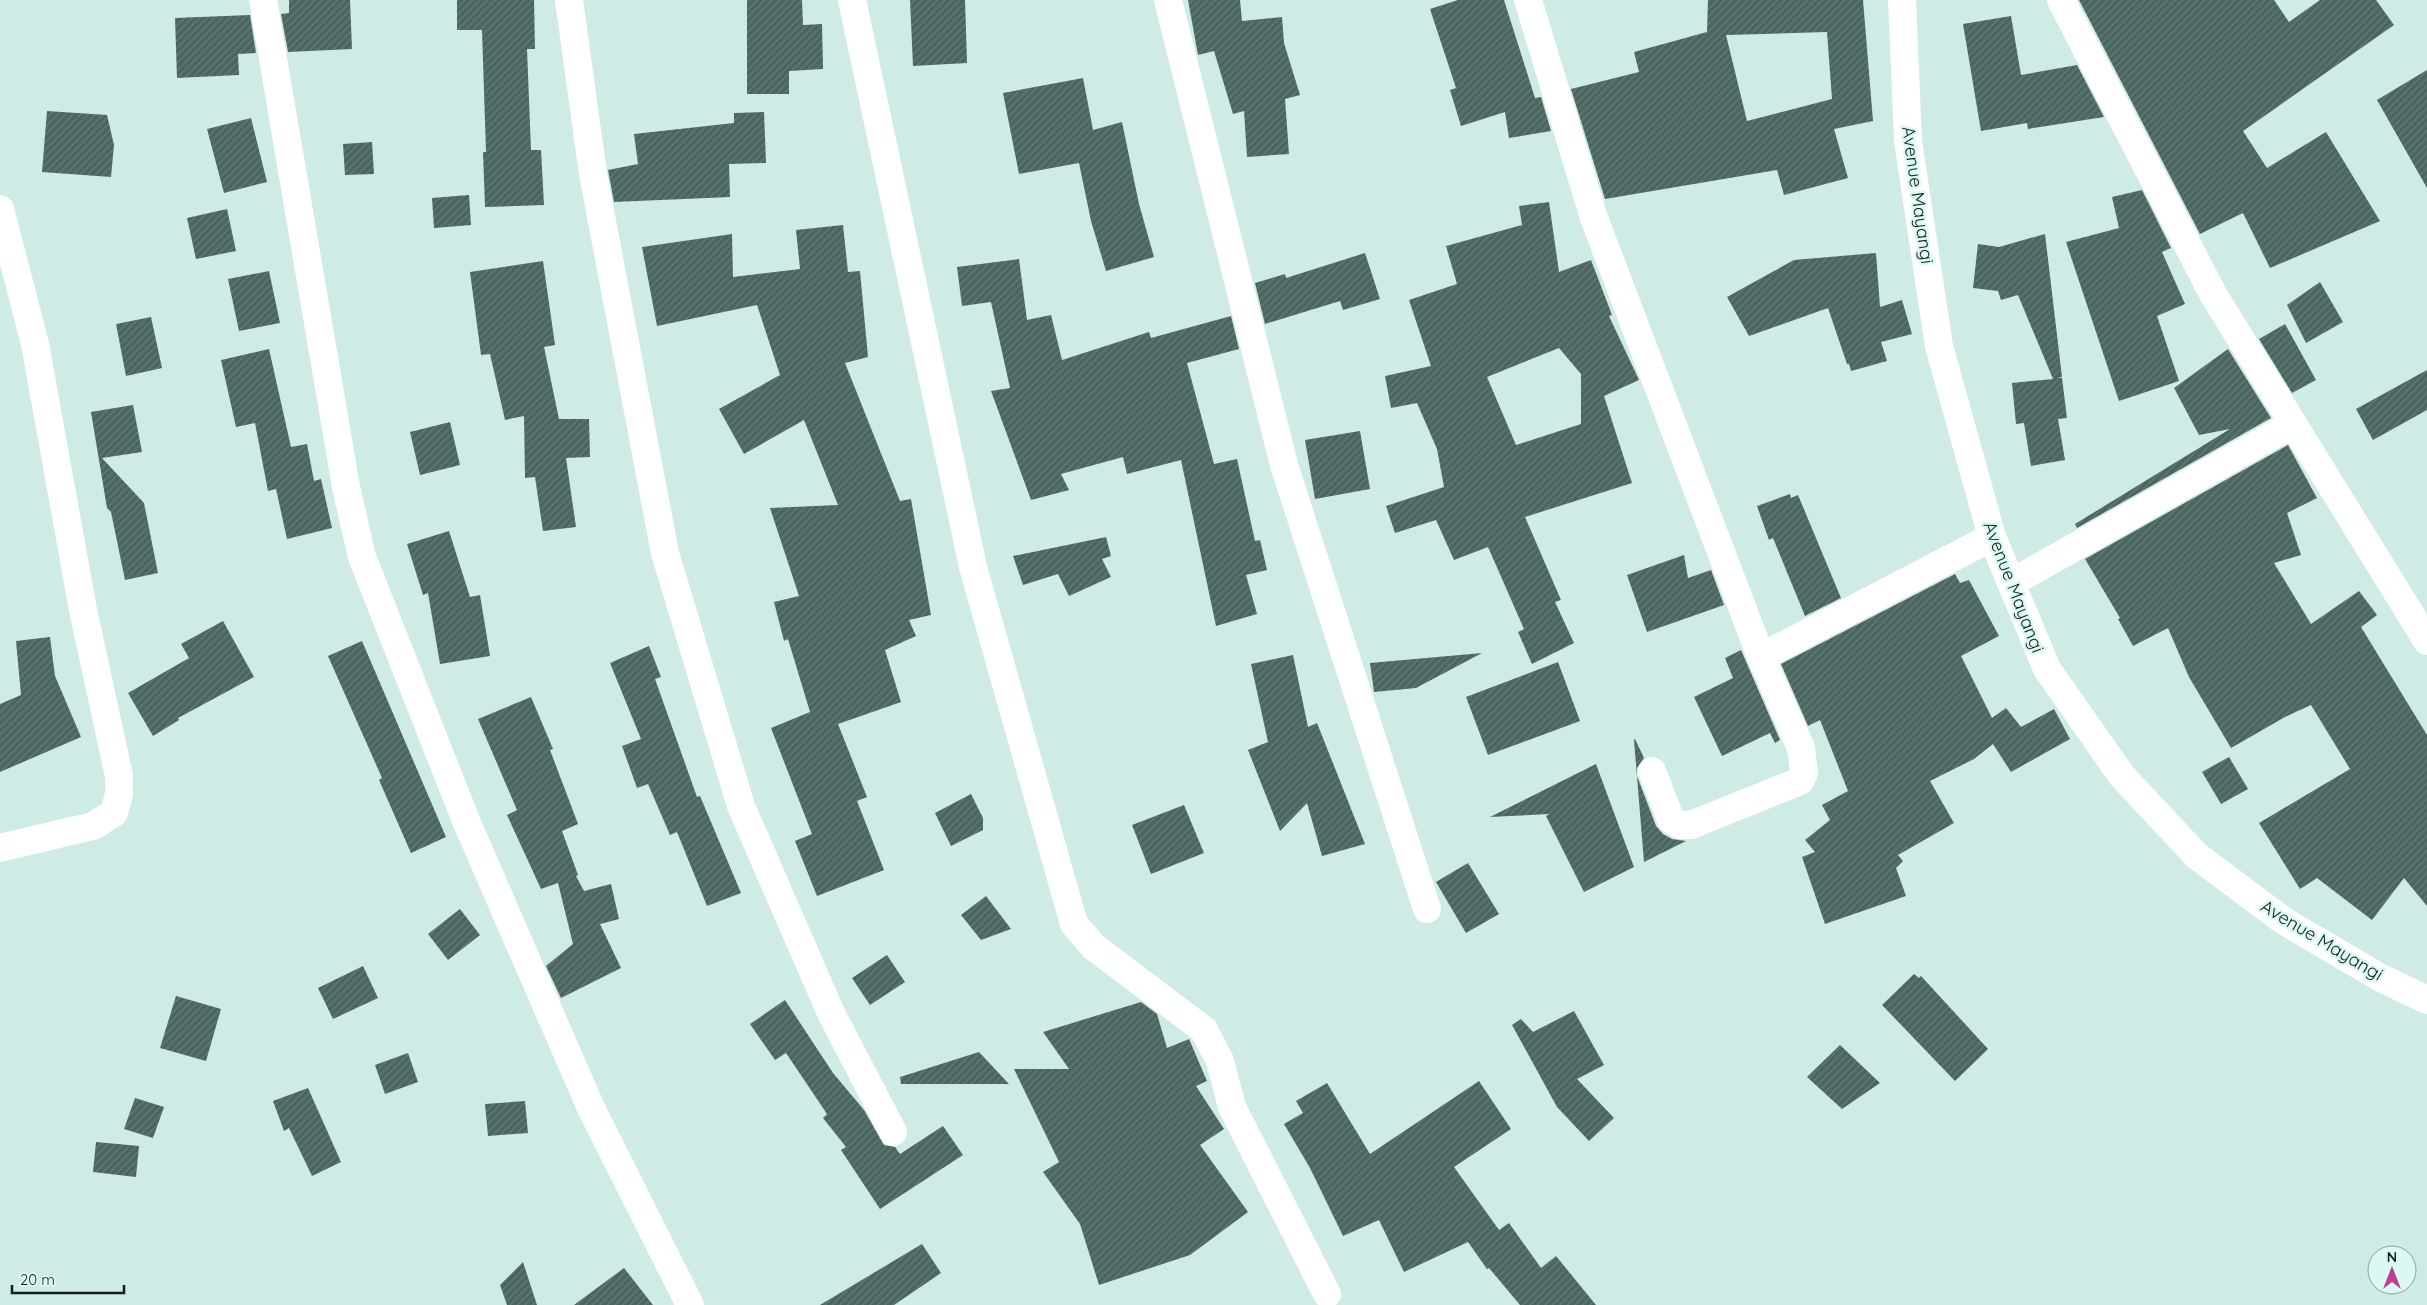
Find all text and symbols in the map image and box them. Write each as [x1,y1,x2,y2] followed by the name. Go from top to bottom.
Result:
[1897,125,1939,265] street label: Avenue Mayangi
[1978,518,2050,656] street label: Avenue Mayangi
[2257,894,2387,986] street label: Avenue Mayangi
[2367,1245,2417,1295] north arrow
[2387,1248,2397,1266] text: N
[12,1262,125,1294] scale bar
[20,1270,55,1289] text: 20 m

